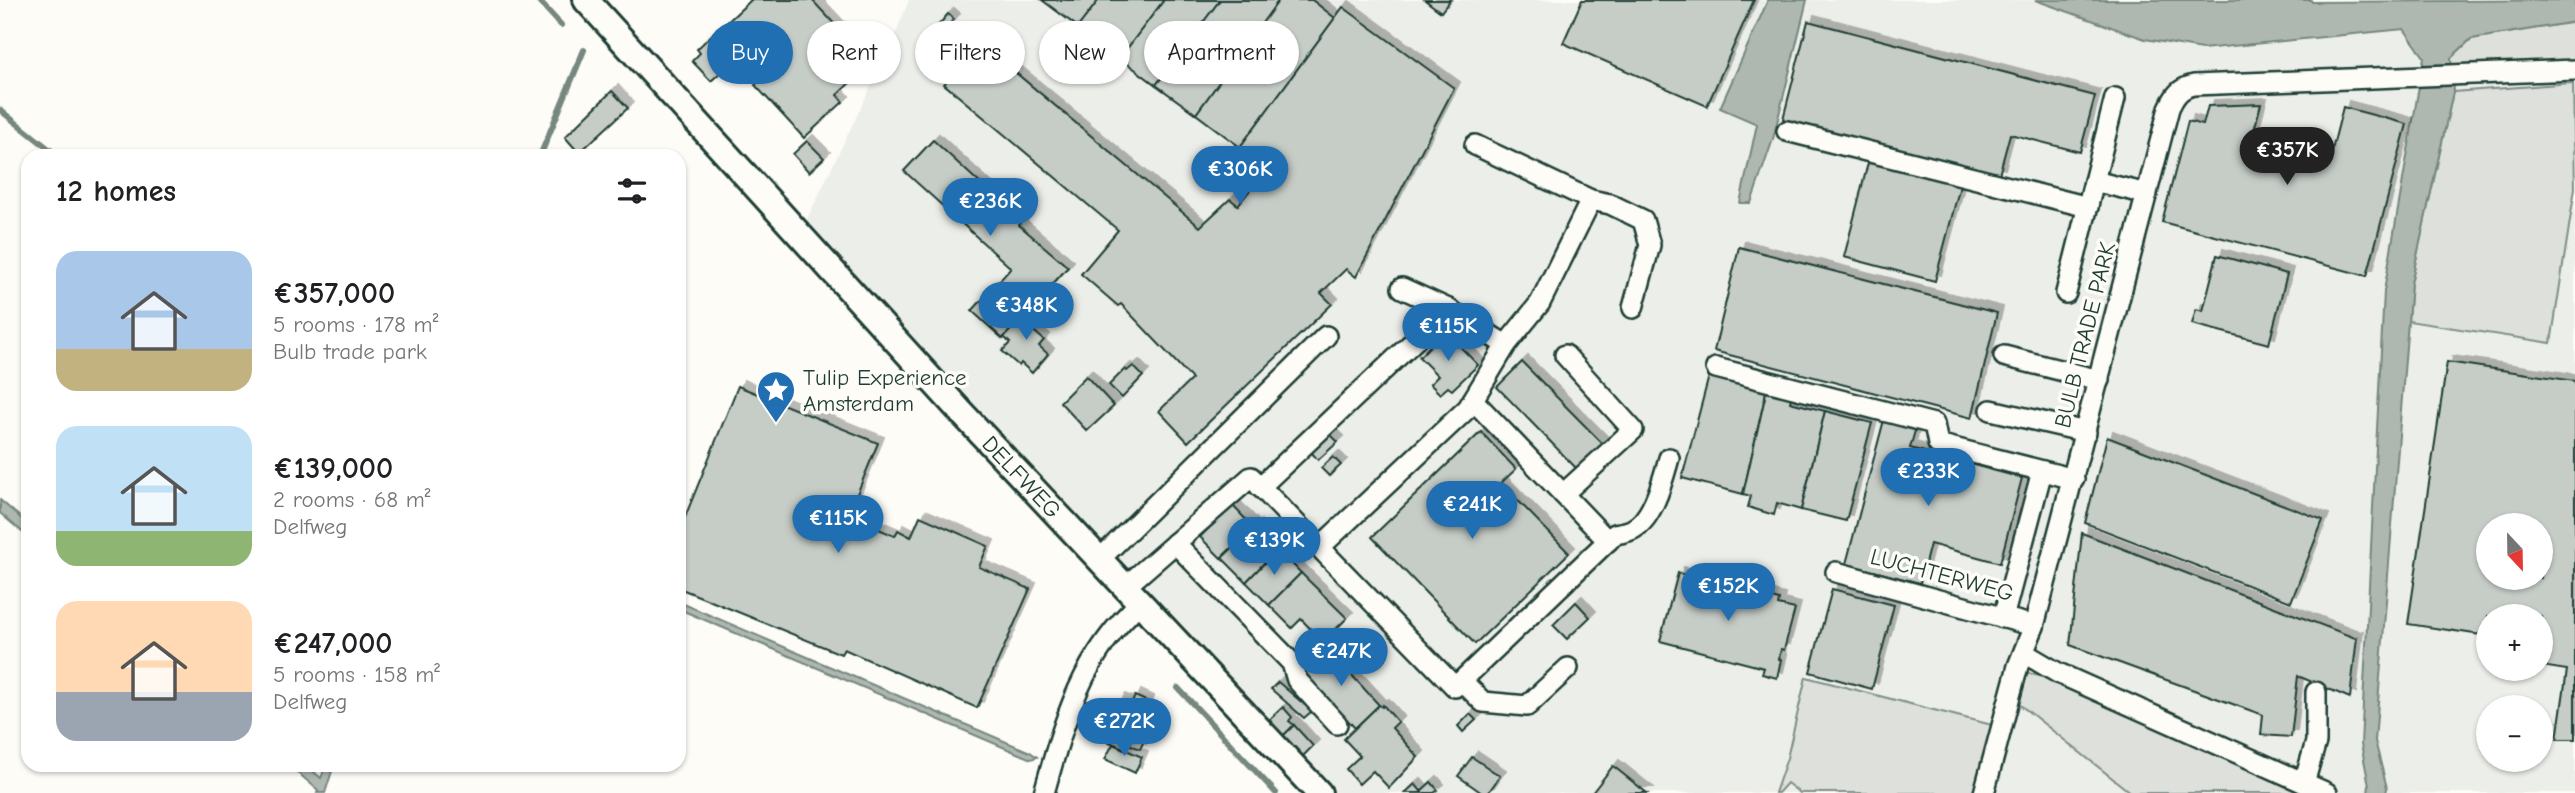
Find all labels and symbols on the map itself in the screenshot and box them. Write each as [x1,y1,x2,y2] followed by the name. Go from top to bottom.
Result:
[2238,128,2336,187] pin: €357K
[1191,146,1289,206] pin: €306K
[941,178,1039,238] pin: €236K
[2049,239,2121,431] street label: BULB TRADE PARK
[977,282,1075,342] pin: €348K
[1399,304,1497,363] pin: €115K
[803,364,967,417] place label: Tulip Experience Amsterdam
[755,369,797,424] place icon: Tulip Experience Amsterdam
[977,430,1067,524] street label: DELFWEG
[1879,448,1977,508] pin: €233K
[1423,482,1521,541] pin: €241K
[789,496,887,555] pin: €115K
[2476,513,2553,590] north arrow
[1225,518,1323,577] pin: €139K
[1867,543,2017,607] street label: LUCHTERWEG
[1679,564,1777,623] pin: €152K
[1292,628,1390,688] pin: €247K
[1075,698,1173,758] pin: €272K

